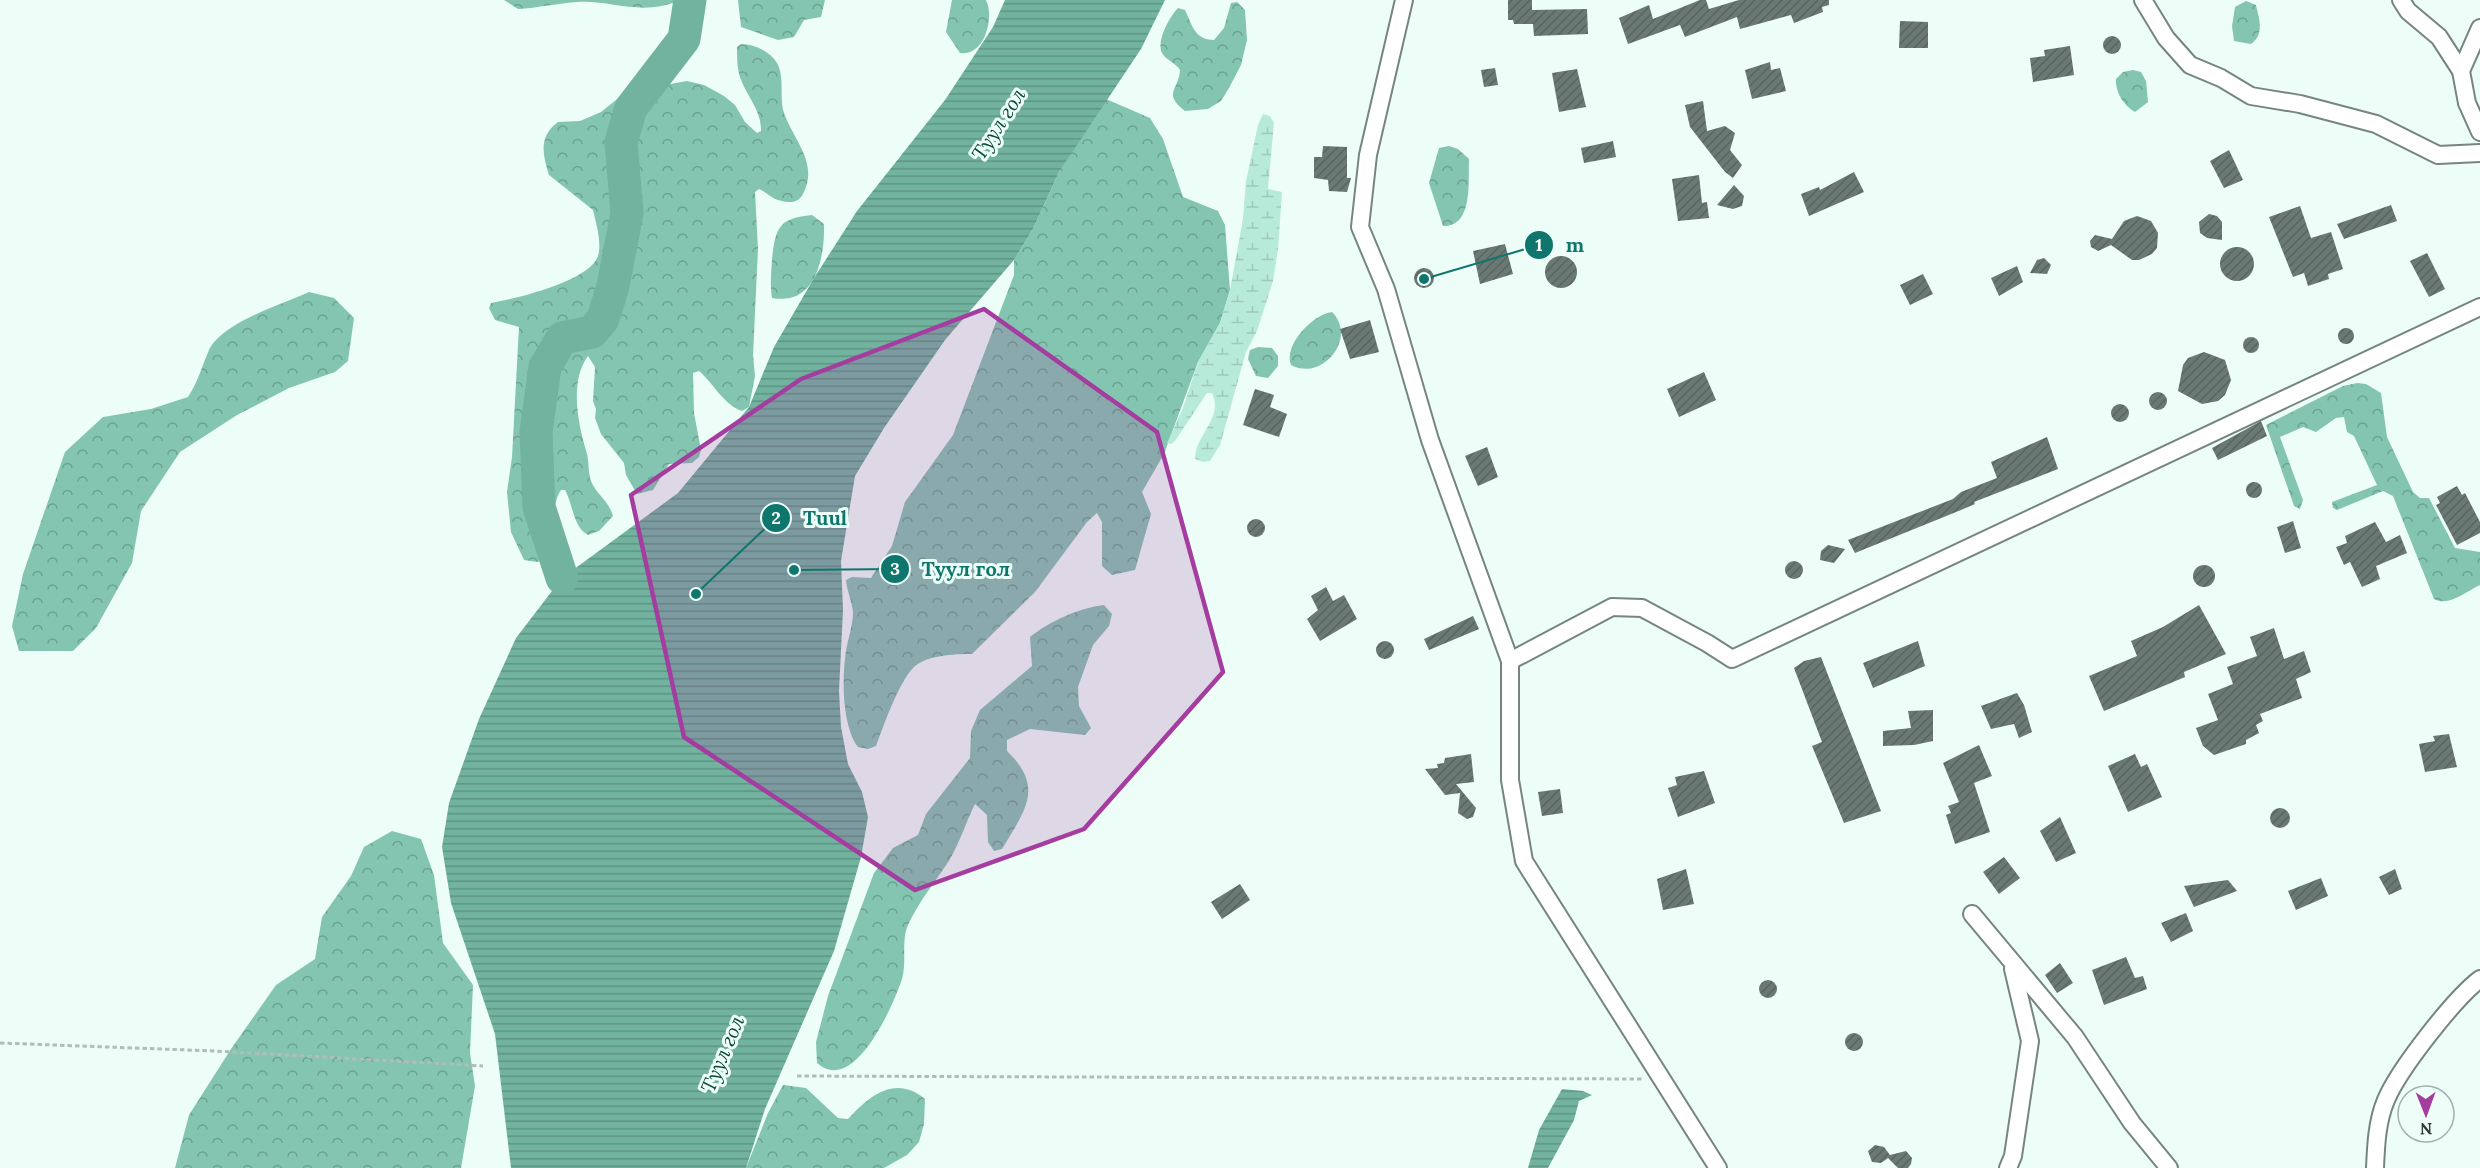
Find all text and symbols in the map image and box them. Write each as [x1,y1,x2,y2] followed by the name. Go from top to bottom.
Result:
[966,83,1031,165] water label: Туул гол
[1524,226,1597,264] callout: m
[1566,232,1585,257] text: m
[1535,233,1543,256] text: 1
[761,499,859,537] callout: Tuul
[803,505,847,530] text: Tuul
[771,506,781,529] text: 2
[880,550,1022,588] callout: Туул гол
[922,556,1010,581] text: Туул гол
[890,557,900,580] text: 3
[695,1012,749,1096] water label: Туул гол
[2396,1084,2456,1144] north arrow
[2420,1119,2433,1139] text: N

